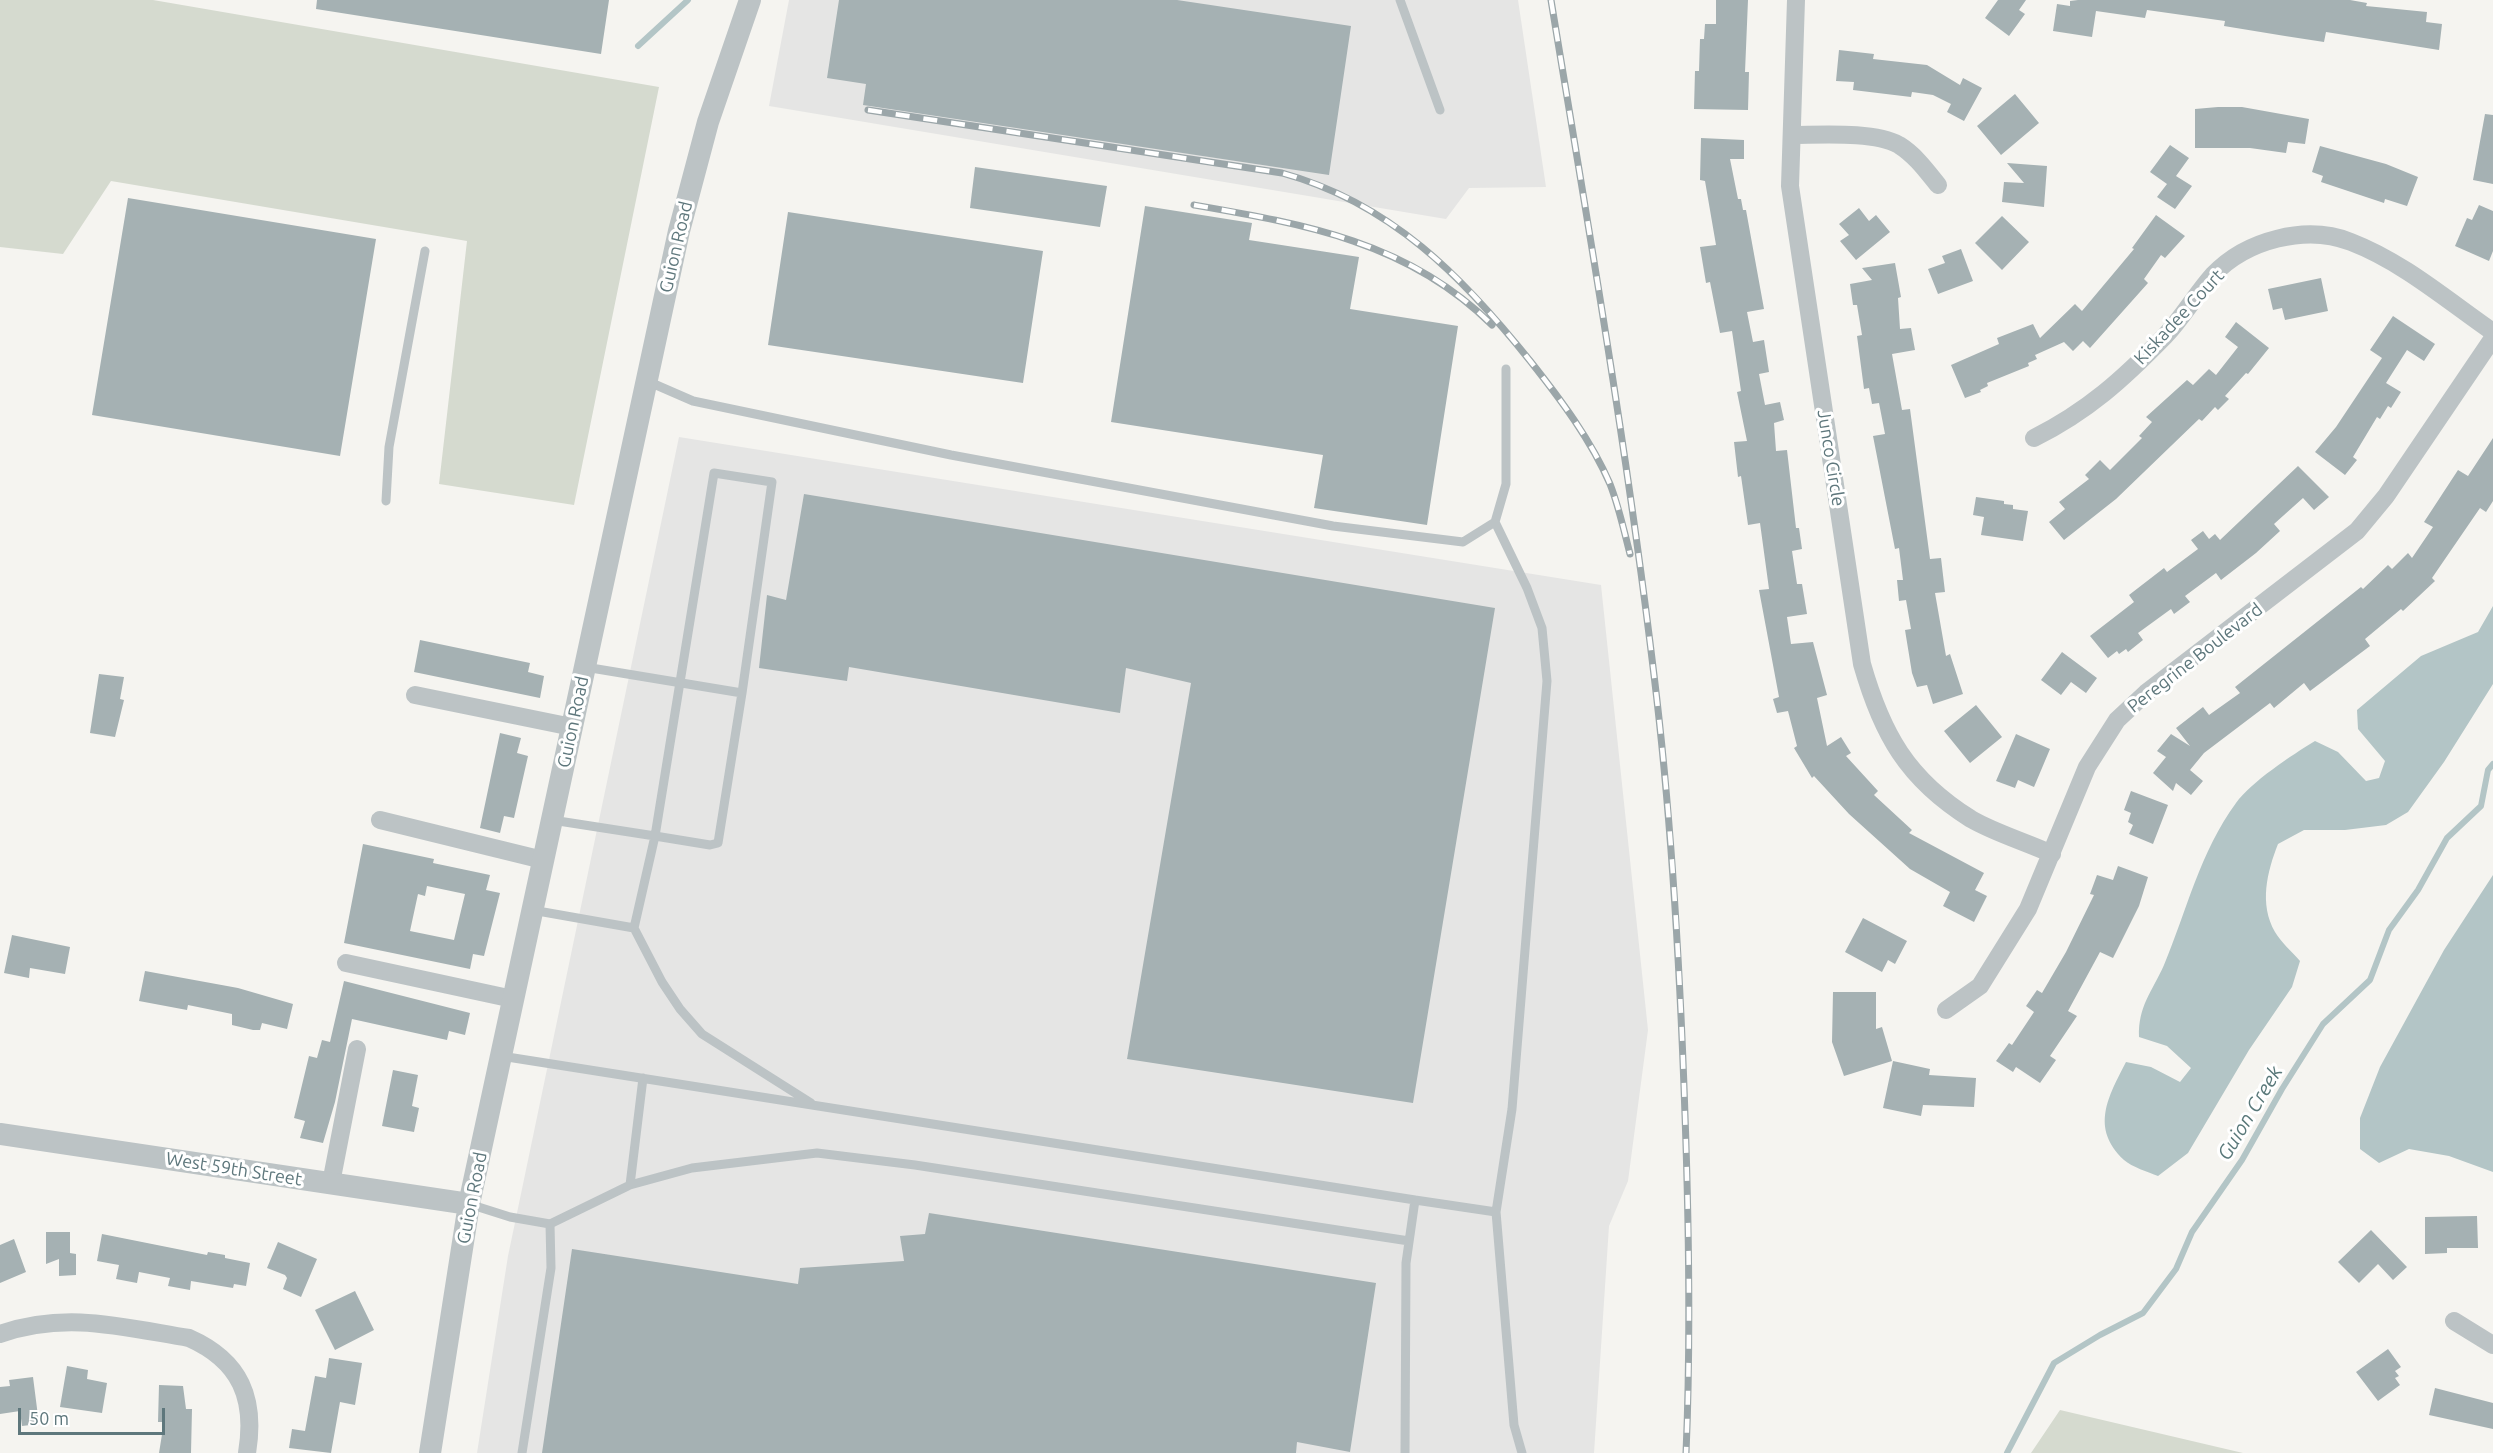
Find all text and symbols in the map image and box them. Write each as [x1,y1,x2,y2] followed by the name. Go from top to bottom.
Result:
[655,199,697,295] street label: Guion Road
[2129,265,2229,369] street label: Kiskadee Court
[1813,408,1849,508] street label: Junco Circle
[2123,599,2267,717] street label: Peregrine Boulevard
[553,674,593,770] street label: Guion Road
[2212,1061,2288,1165] water label: Guion Creek
[164,1148,304,1190] street label: West 59th Street
[453,1150,491,1246] street label: Guion Road
[21,1396,168,1434] scale bar
[29,1408,69,1428] text: 50 m

